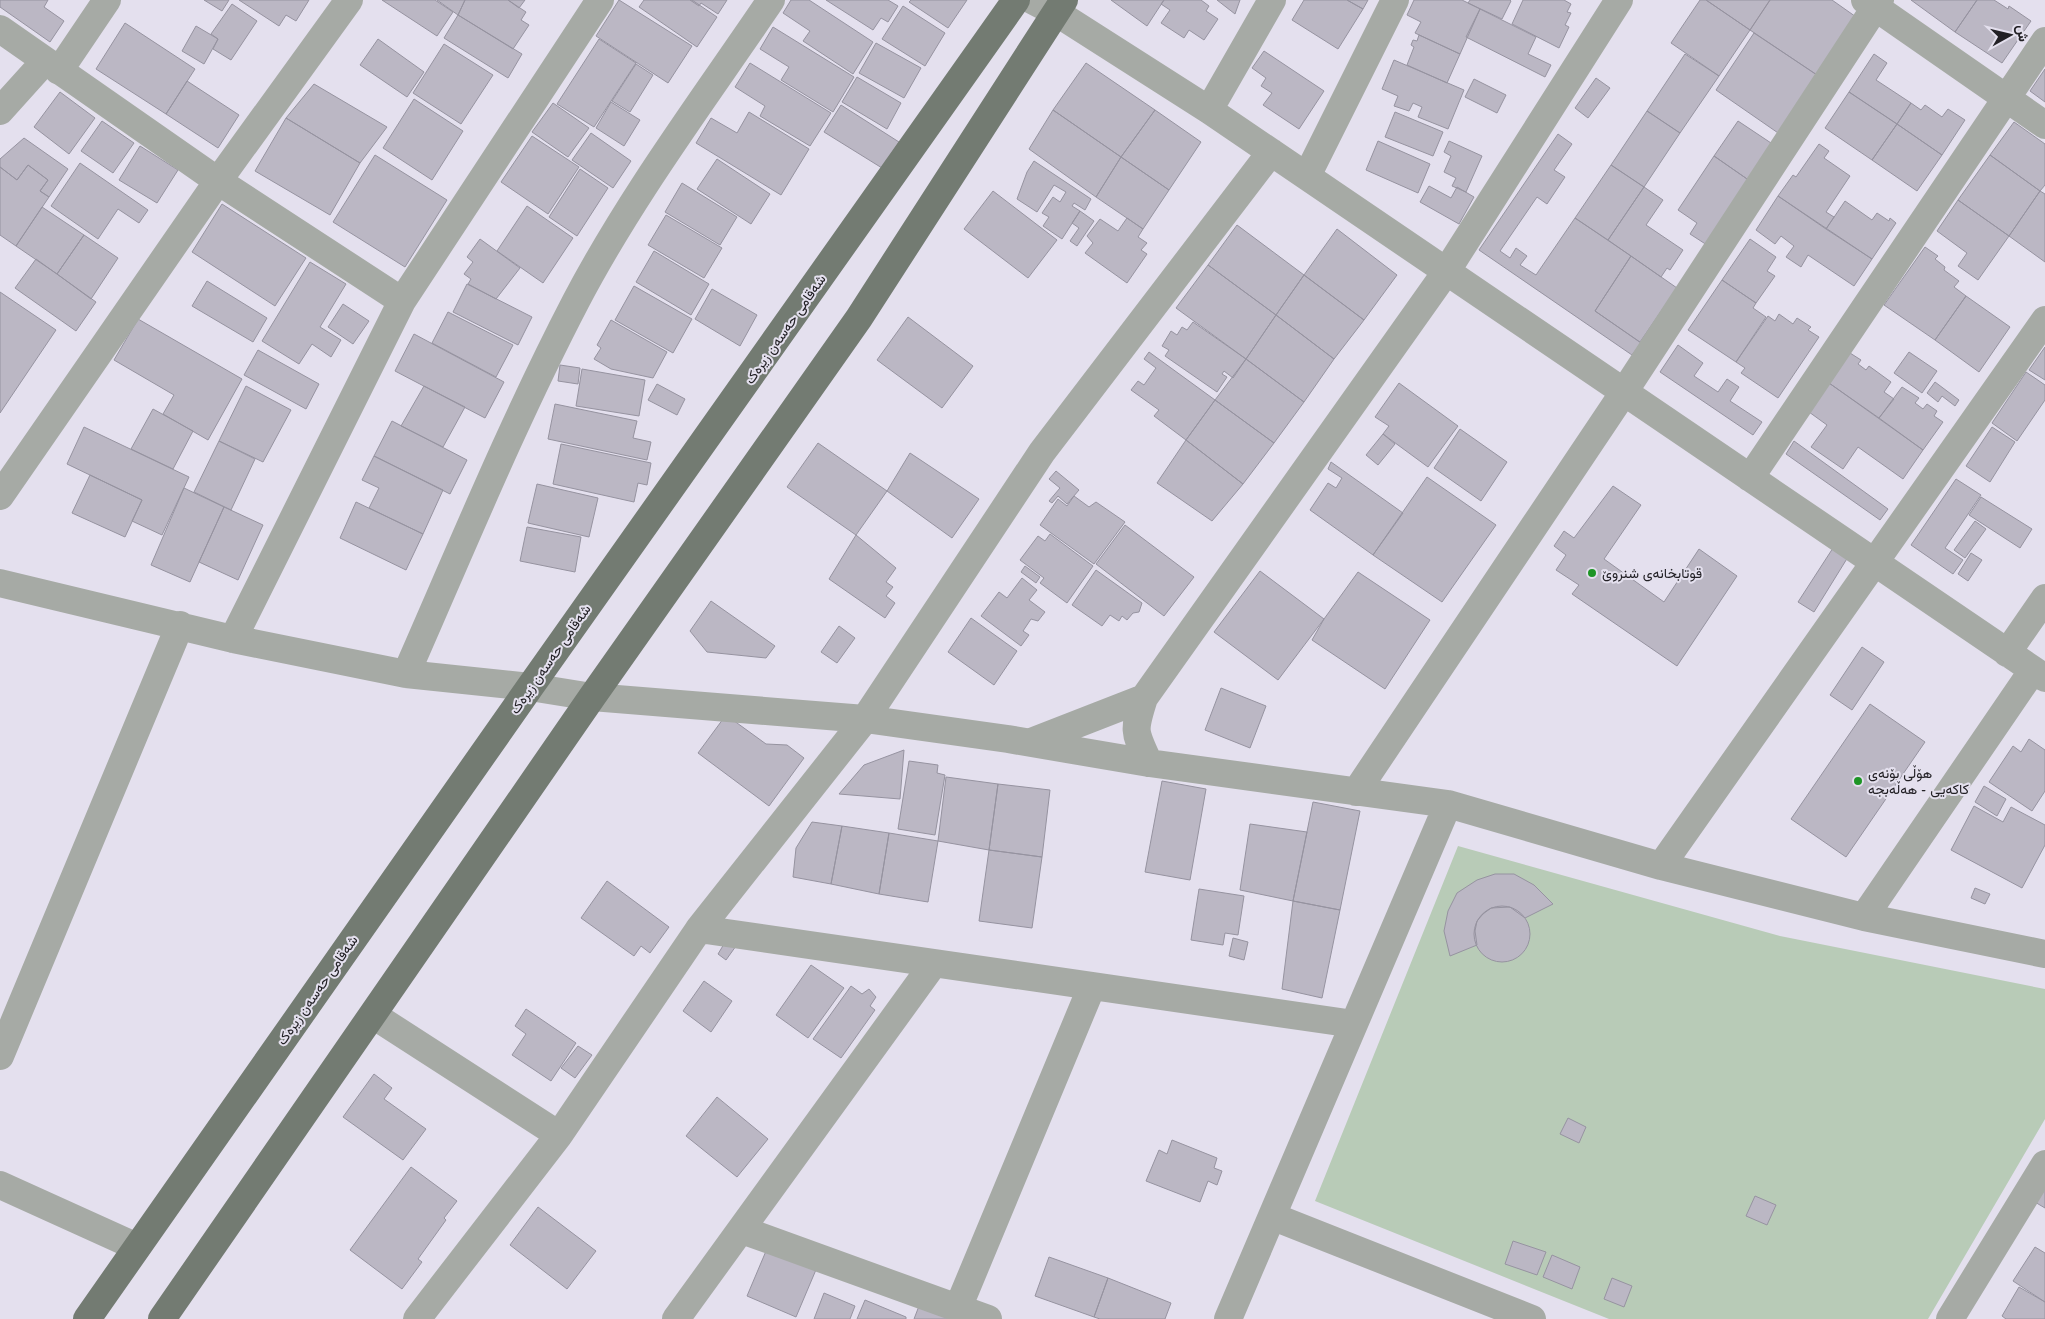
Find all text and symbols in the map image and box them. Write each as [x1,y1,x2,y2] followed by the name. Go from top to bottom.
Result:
[1985,10,2035,60] north arrow
[2013,24,2032,43] text: ش
[741,271,830,387] street label: شەقامی حەسەن زیرەک
[1602,565,1702,582] place label: قوتابخانەی شنروێ
[1586,567,1598,579] marker: قوتابخانەی شنروێ
[506,601,595,717] street label: شەقامی حەسەن زیرەک
[1868,765,1969,798] place label: ھۆڵی بۆنەی کاکەیی - هەڵەبجە
[1852,775,1864,787] marker: ھۆڵی بۆنەی کاکەیی - هەڵەبجە
[273,932,362,1048] street label: شەقامی حەسەن زیرەک

